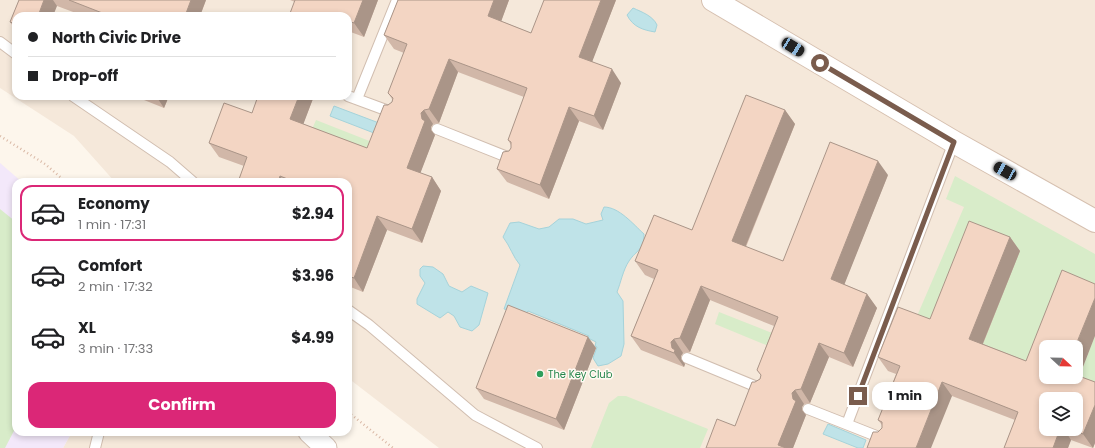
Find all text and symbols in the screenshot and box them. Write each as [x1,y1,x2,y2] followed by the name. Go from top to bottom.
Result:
[52,27,181,48] text: North Civic Drive
[780,36,806,58] car
[811,54,829,72] route start
[52,65,118,86] text: Drop-off
[992,160,1018,182] car
[78,193,150,214] text: Economy
[30,195,66,231] icon: car
[292,203,334,224] text: $2.94
[78,215,146,234] text: 1 min · 17:31
[78,255,142,276] text: Comfort
[30,257,66,293] icon: car
[292,265,334,286] text: $3.96
[78,277,153,296] text: 2 min · 17:32
[78,317,96,338] text: XL
[30,319,66,355] icon: car
[291,327,334,348] text: $4.99
[78,339,153,358] text: 3 min · 17:33
[1039,340,1083,384] north arrow
[1039,340,1083,436] map controls
[548,367,613,382] place label: The Key Club
[535,369,545,379] marker: The Key Club
[28,382,336,428] button: Confirm
[872,382,938,410] callout: 1 min
[888,386,922,405] text: 1 min
[849,387,867,405] route end
[1039,392,1083,436] button: layers

